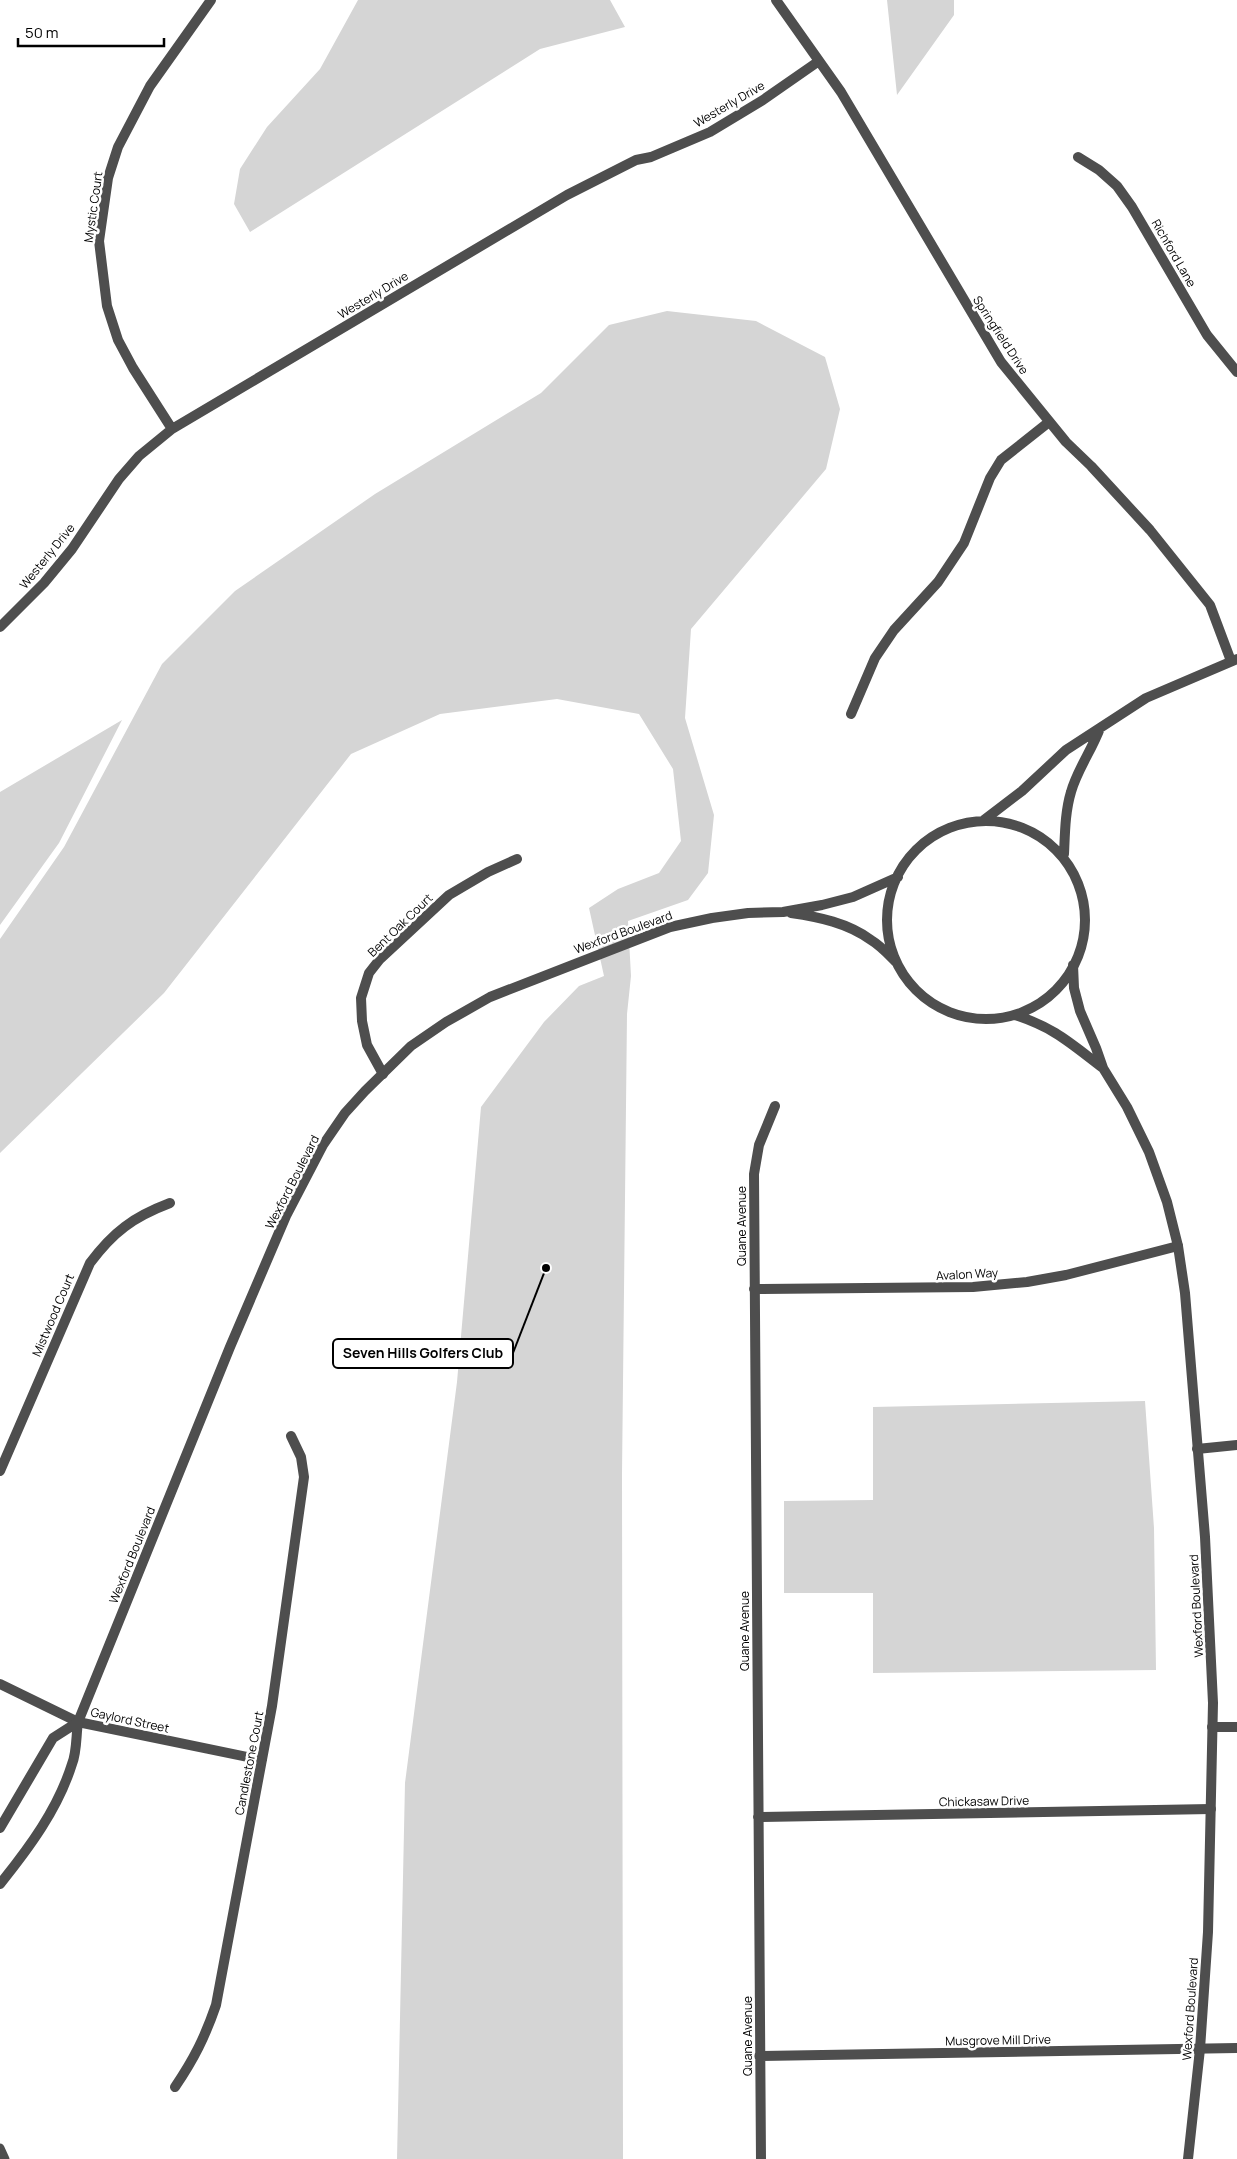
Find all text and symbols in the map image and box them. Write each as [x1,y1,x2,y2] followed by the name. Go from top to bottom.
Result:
[18,15,164,47] scale bar
[25,22,59,43] text: 50 m
[690,77,768,131] street label: Westerly Drive
[80,170,106,243] street label: Mystic Court
[1148,216,1200,290] street label: Richford Lane
[335,267,411,323] street label: Westerly Drive
[969,292,1033,378] street label: Springfield Drive
[15,520,79,592] street label: Westerly Drive
[364,890,436,960] street label: Bent Oak Court
[572,906,674,958] street label: Wexford Boulevard
[261,1132,323,1232] street label: Wexford Boulevard
[733,1186,750,1266] street label: Quane Avenue
[935,1264,999,1284] street label: Avalon Way
[28,1271,78,1359] street label: Mistwood Court
[333,1339,513,1368] callout: Seven Hills Golfers Club
[343,1343,504,1362] text: Seven Hills Golfers Club
[105,1504,159,1606] street label: Wexford Boulevard
[1185,1554,1207,1658] street label: Wexford Boulevard
[736,1591,753,1671] street label: Quane Avenue
[89,1703,171,1737] street label: Gaylord Street
[231,1709,267,1816] street label: Candlestone Court
[939,1792,1029,1810] street label: Chickasaw Drive
[1178,1957,1202,2061] street label: Wexford Boulevard
[739,1996,756,2076] street label: Quane Avenue
[945,2031,1051,2049] street label: Musgrove Mill Drive

